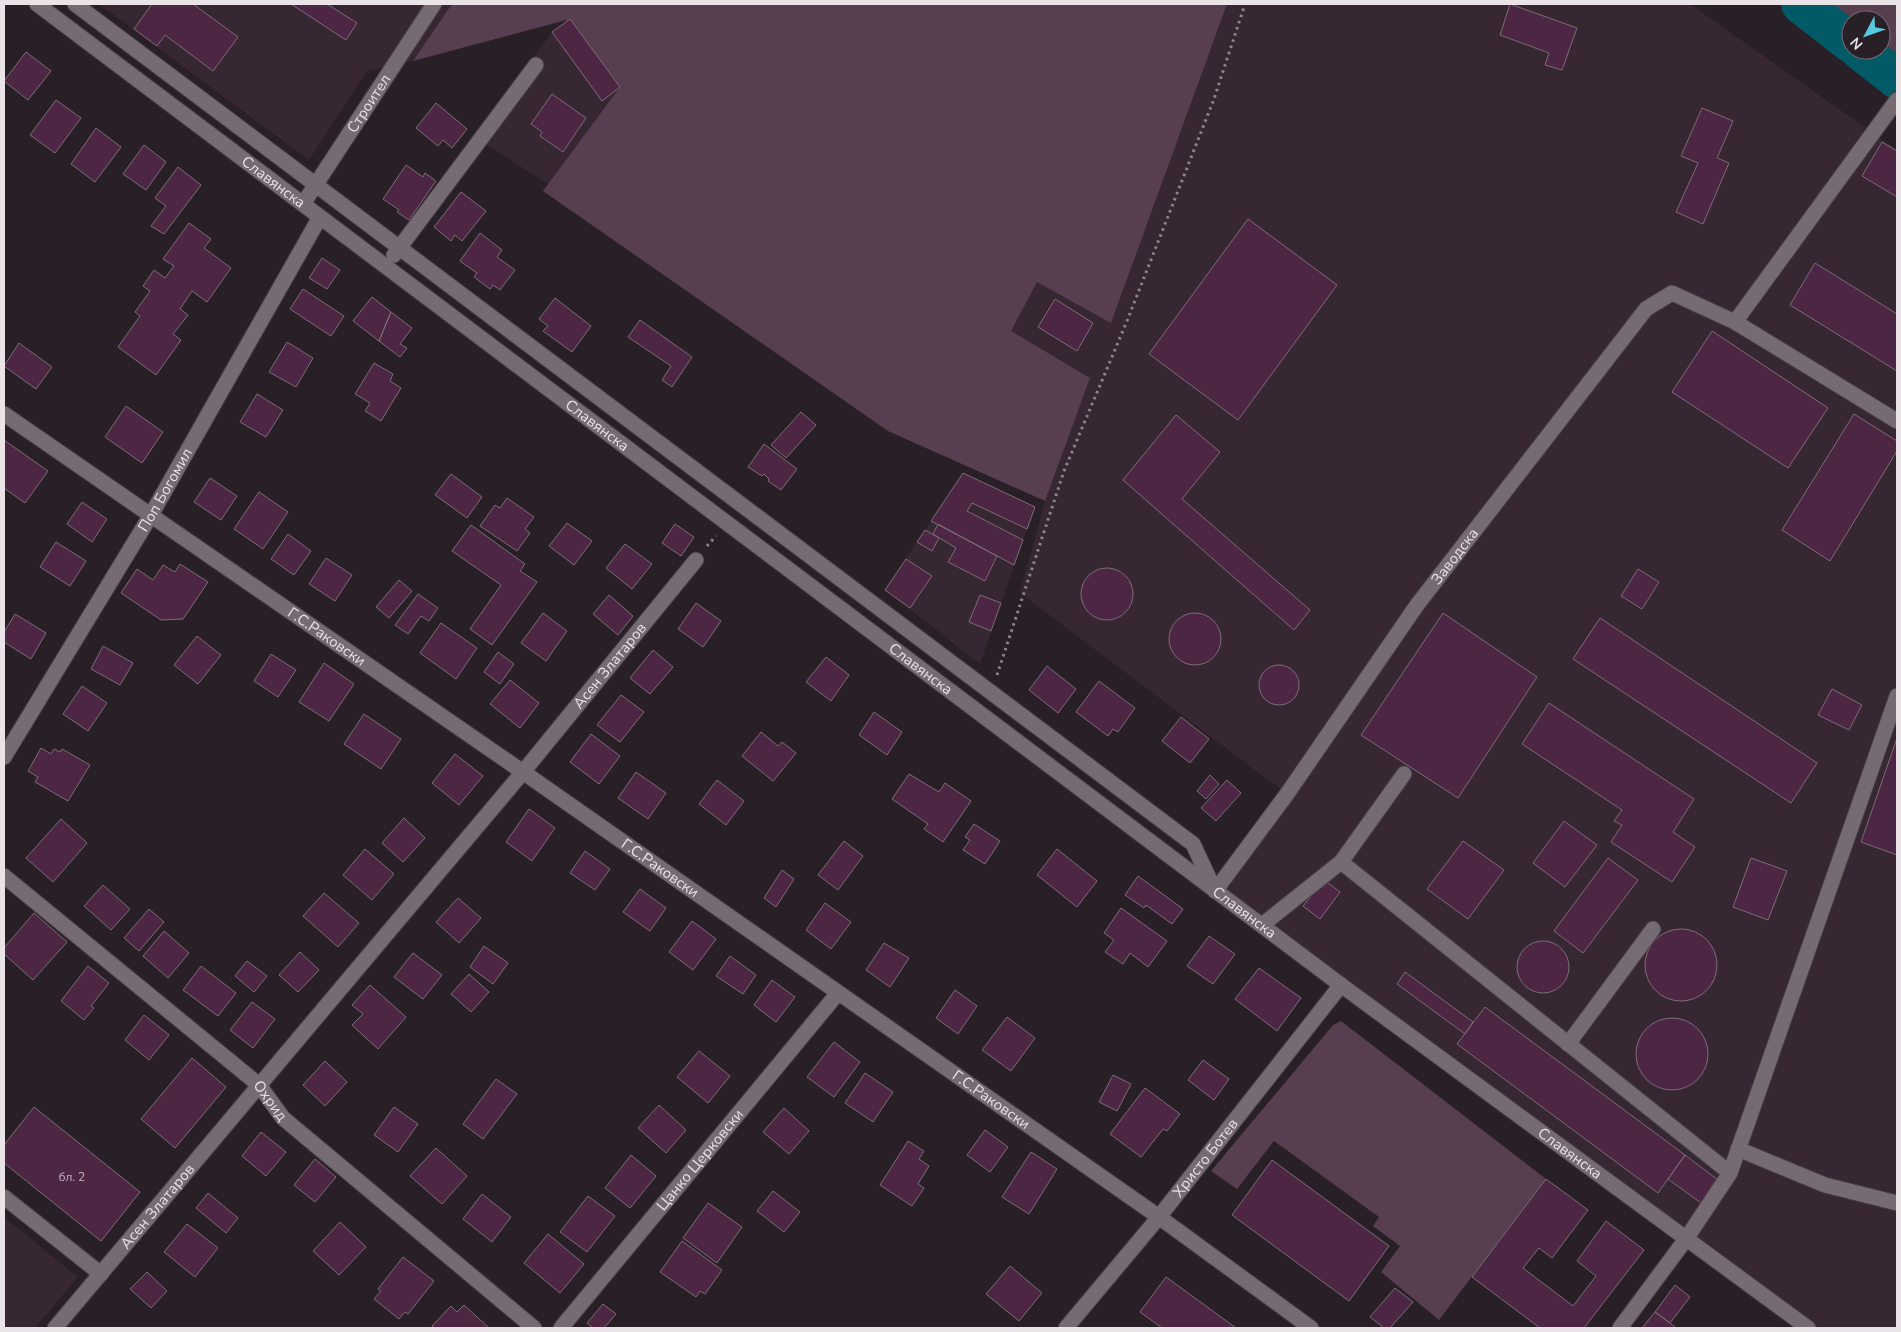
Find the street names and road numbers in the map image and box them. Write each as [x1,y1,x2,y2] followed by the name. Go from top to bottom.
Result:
[342,70,395,137] street label: Строител
[238,151,310,212] street label: Славянска
[561,395,633,456] street label: Славянска
[133,444,197,535] street label: Поп Богомил
[1426,524,1483,589] street label: Заводска
[284,603,370,671] street label: Г.С.Раковски
[569,618,651,713] street label: Асен Златаров
[885,638,957,699] street label: Славянска
[617,834,703,902] street label: Г.С.Раковски
[1208,882,1280,943] street label: Славянска
[948,1065,1034,1134] street label: Г.С.Раковски
[249,1076,292,1125] street label: Охрид
[652,1105,748,1215] street label: Цанко Церковски
[1168,1114,1243,1201] street label: Христо Ботев
[1534,1123,1606,1184] street label: Славянска
[116,1160,199,1253] street label: Асен Златаров

